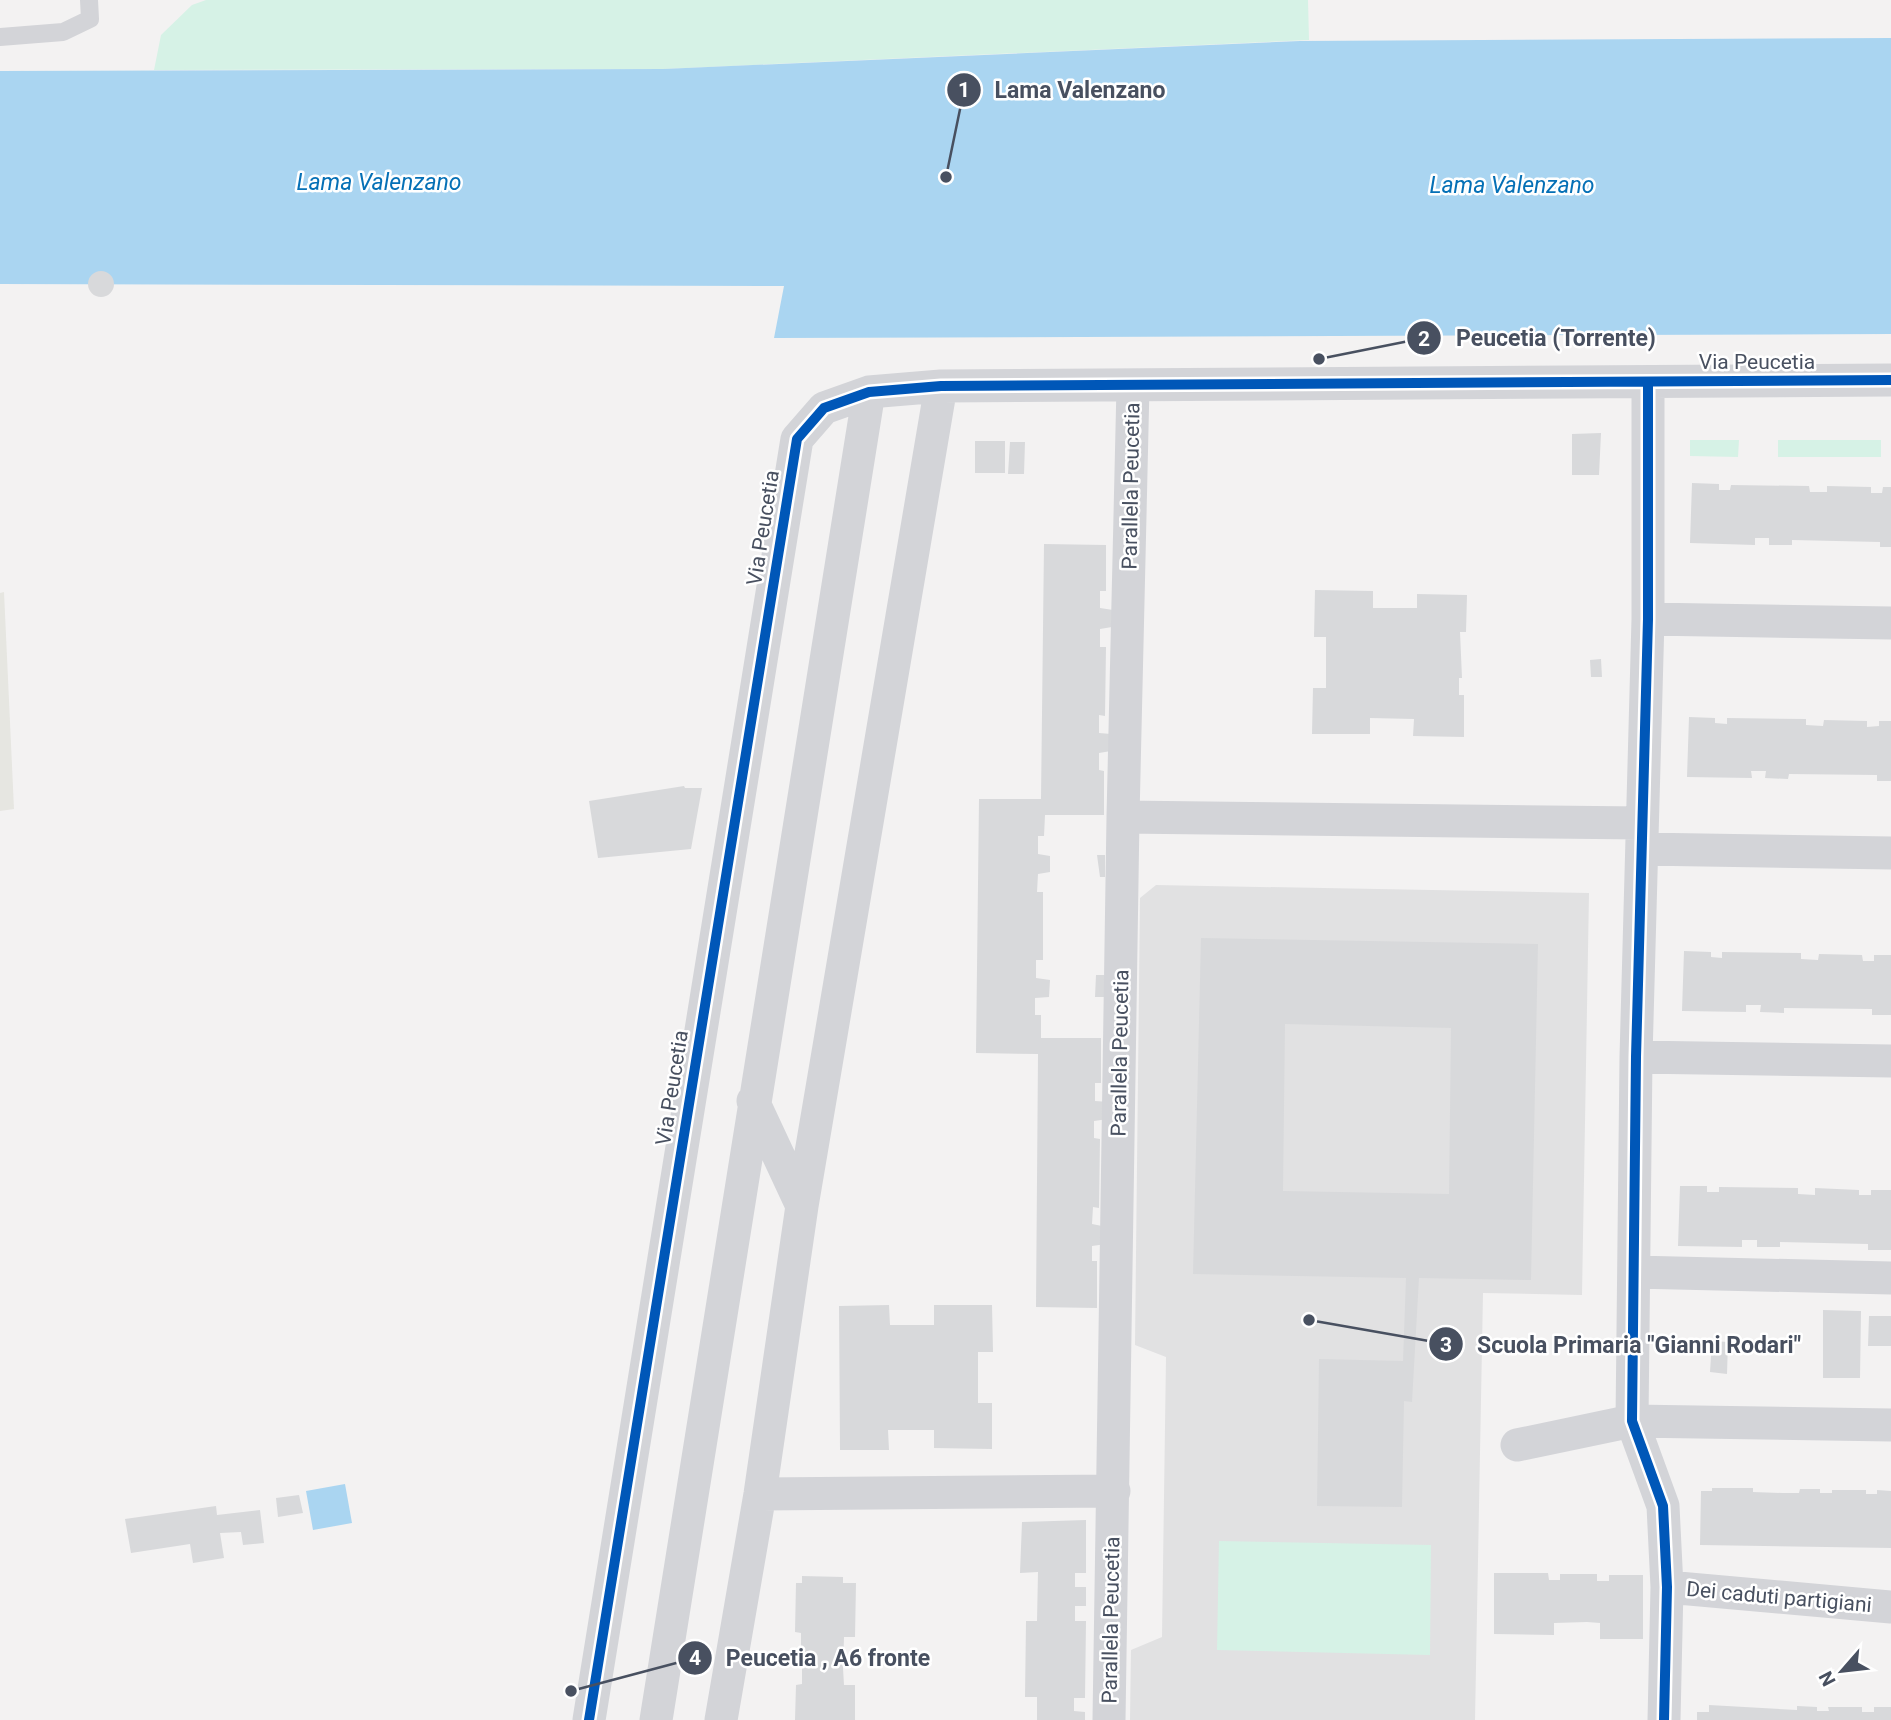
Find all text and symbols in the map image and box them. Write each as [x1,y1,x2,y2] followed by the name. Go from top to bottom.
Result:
[946,68,1180,112] callout: Lama Valenzano
[995,77,1165,104] text: Lama Valenzano
[958,78,970,102] text: 1
[296,169,462,196] water label: Lama Valenzano
[1429,172,1595,199] water label: Lama Valenzano
[1407,316,1670,360] callout: Peucetia (Torrente)
[1456,325,1656,352] text: Peucetia (Torrente)
[1418,327,1430,351] text: 2
[1699,350,1815,374] street label: Via Peucetia
[1118,402,1144,570] street label: Parallela Peucetia
[742,469,784,587] street label: Via Peucetia
[1107,969,1133,1137] street label: Parallela Peucetia
[651,1029,693,1147] street label: Via Peucetia
[1428,1322,1815,1366] callout: Scuola Primaria "Gianni Rodari"
[1477,1332,1801,1359] text: Scuola Primaria "Gianni Rodari"
[1440,1333,1452,1357] text: 3
[1098,1536,1124,1704] street label: Parallela Peucetia
[1685,1577,1873,1617] street label: Dei caduti partigiani
[677,1636,944,1680] callout: Peucetia , A6 fronte
[1807,1636,1877,1706] north arrow
[726,1645,930,1672] text: Peucetia , A6 fronte
[689,1646,701,1670] text: 4
[1814,1667,1841,1690] text: N

